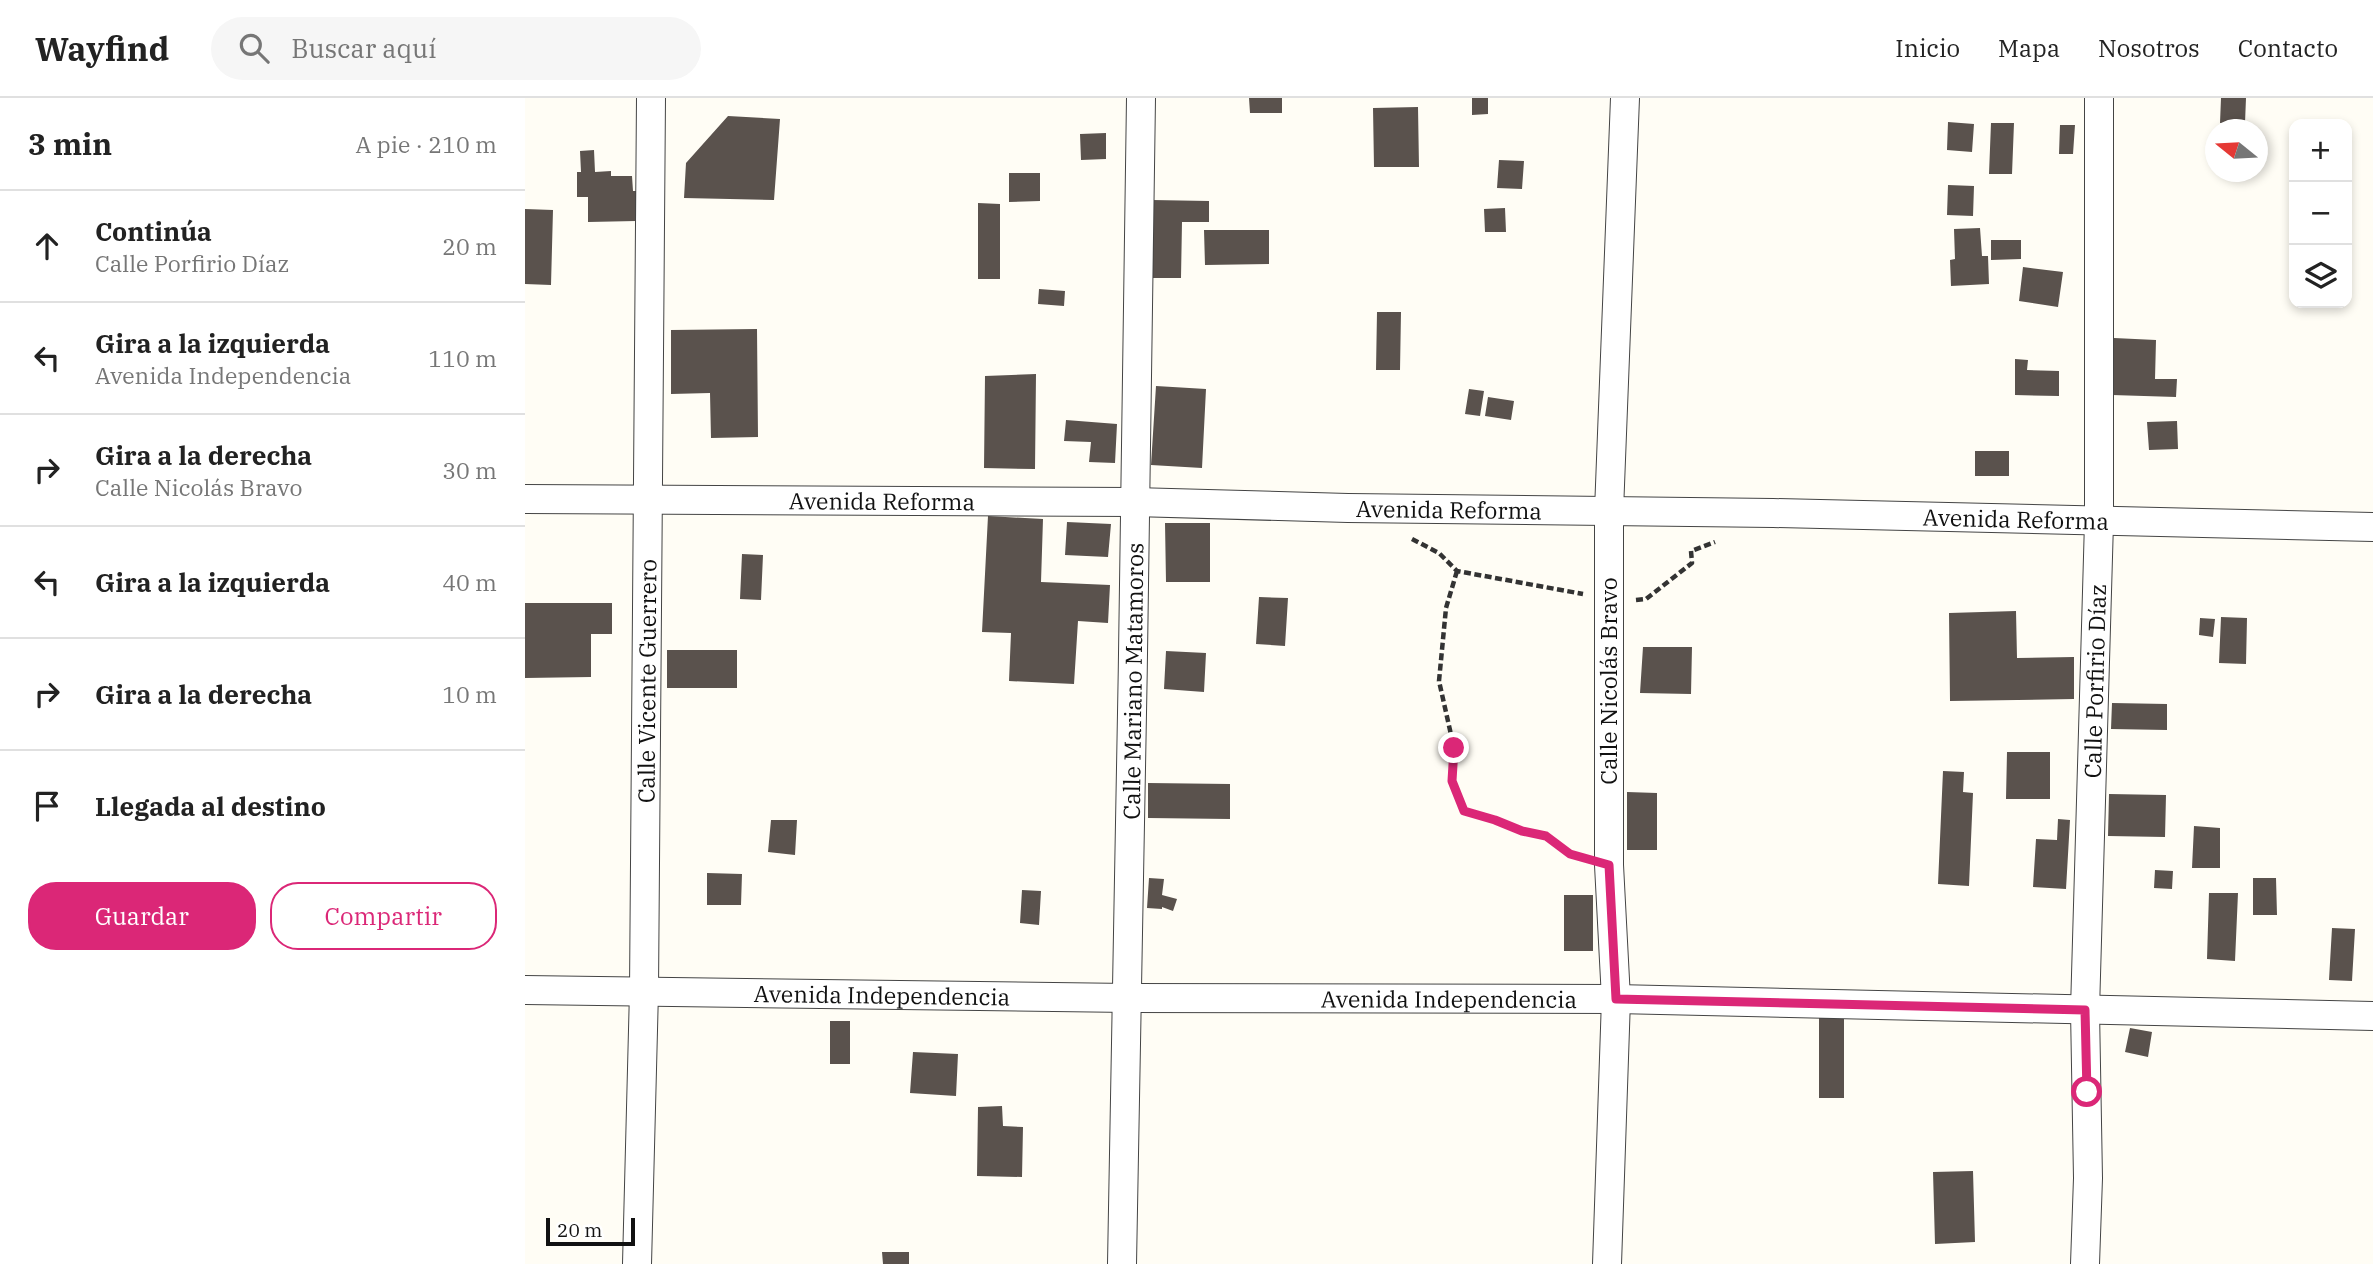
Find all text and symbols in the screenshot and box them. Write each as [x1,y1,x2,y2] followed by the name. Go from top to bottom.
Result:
[211,17,701,80] search box
[35,27,169,70] text: Wayfind
[235,29,273,67] icon: search
[291,31,436,65] text: Buscar aquí
[1895,32,1960,64] text: Inicio
[1998,32,2060,64] text: Mapa
[2098,32,2200,64] text: Nosotros
[2238,32,2338,64] text: Contacto
[2205,119,2268,182] north arrow
[2289,119,2352,308] map controls
[2289,119,2352,182] button: +
[28,124,112,163] text: 3 min
[355,129,497,159] text: A pie · 210 m
[2289,182,2352,245] button: −
[95,214,212,248] text: Continúa
[28,227,66,265] icon: ahead
[442,231,497,261] text: 20 m
[2289,245,2352,308] button: layers
[95,248,289,278] text: Calle Porfirio Díaz
[95,326,330,360] text: Gira a la izquierda
[28,339,66,377] icon: left
[428,343,497,373] text: 110 m
[95,360,351,390] text: Avenida Independencia
[95,438,312,472] text: Gira a la derecha
[28,451,66,489] icon: right
[442,455,497,485] text: 30 m
[95,472,302,502] text: Calle Nicolás Bravo
[789,485,975,516] street label: Avenida Reforma
[1356,493,1542,525] street label: Avenida Reforma
[1922,501,2109,536] street label: Avenida Reforma
[1116,543,1149,820] street label: Calle Mariano Matamoros
[630,559,662,803] street label: Calle Vicente Guerrero
[28,563,66,601] icon: left
[95,565,330,599] text: Gira a la izquierda
[442,567,497,597] text: 40 m
[1593,577,1623,785] street label: Calle Nicolás Bravo
[2077,584,2112,779] street label: Calle Porfirio Díaz
[28,675,66,713] icon: right
[95,677,312,711] text: Gira a la derecha
[442,679,497,709] text: 10 m
[1438,732,1469,763] route end
[28,787,66,825] icon: arrive
[95,789,326,823] text: Llegada al destino
[28,882,256,950] button: Guardar
[270,882,497,950] button: Compartir
[754,978,1010,1011] street label: Avenida Independencia
[1321,983,1577,1014] street label: Avenida Independencia
[2071,1076,2102,1107] route start
[546,1215,635,1247] scale bar
[557,1218,602,1242] text: 20 m

